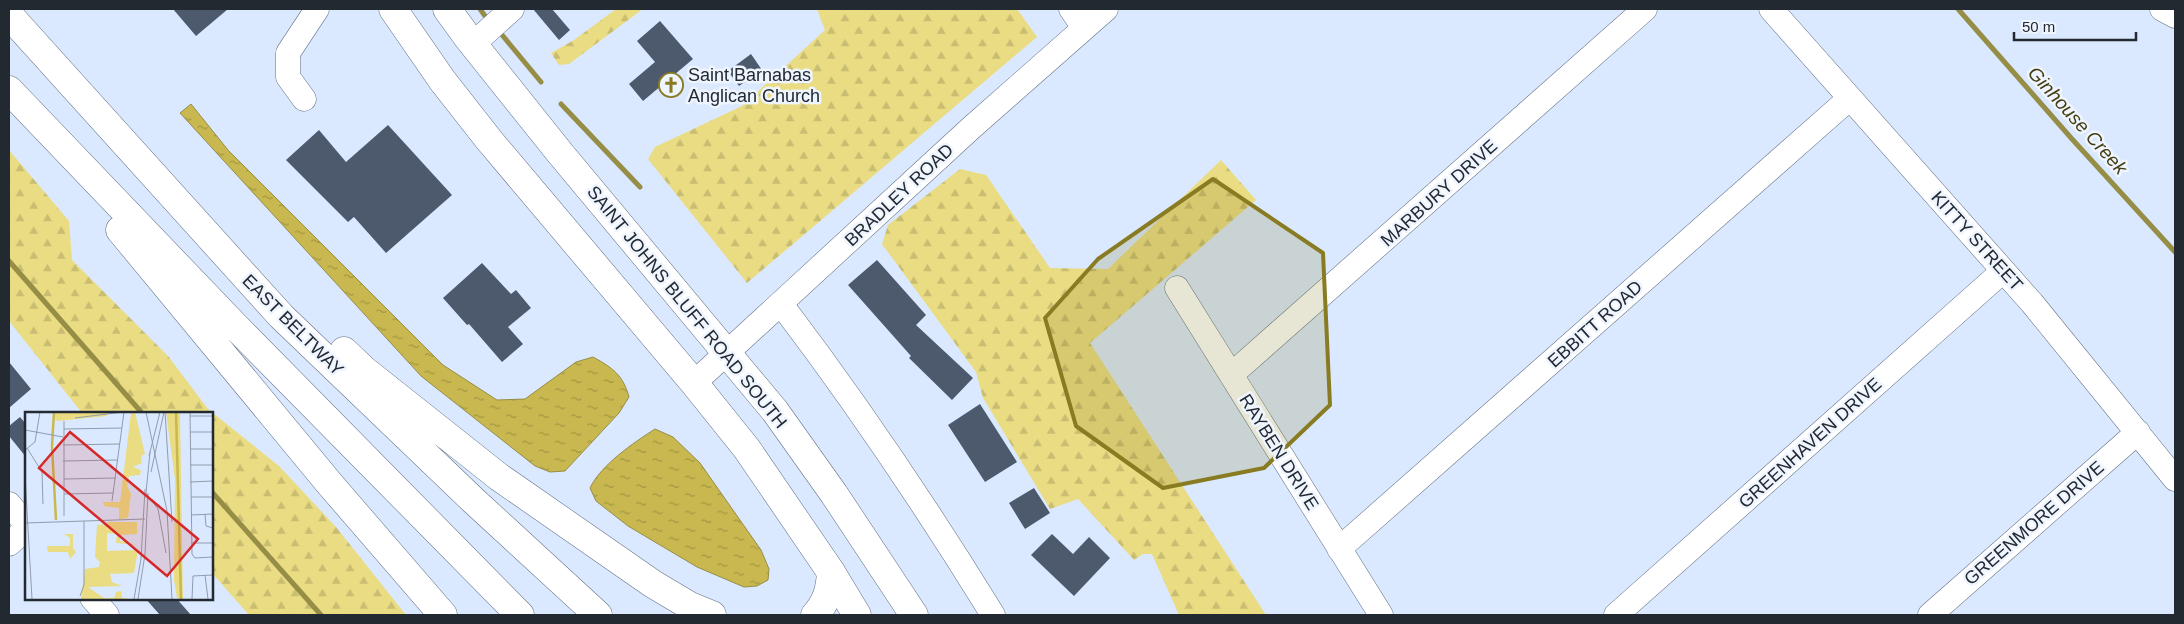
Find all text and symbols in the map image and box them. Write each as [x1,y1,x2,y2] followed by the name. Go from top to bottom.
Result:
[2014,10,2136,42] scale bar
[2022,18,2055,35] text: 50 m
[2024,62,2132,179] water label: Ginhouse Creek
[688,65,820,106] place label: Saint Barnabas Anglican Church
[658,72,684,98] church icon: Saint Barnabas Anglican Church
[1377,136,1501,250] street label: MARBURY DRIVE
[841,140,957,250] street label: BRADLEY ROAD
[583,182,791,432] street label: SAINT JOHNS BLUFF ROAD SOUTH
[1927,187,2027,295] street label: KITTY STREET
[238,270,348,380] street label: EAST BELTWAY
[1544,277,1646,371] street label: EBBITT ROAD
[1735,374,1885,512] street label: GREENHAVEN DRIVE
[1235,390,1323,514] street label: RAYBEN DRIVE
[25,412,212,599] inset map
[1960,457,2108,589] street label: GREENMORE DRIVE

